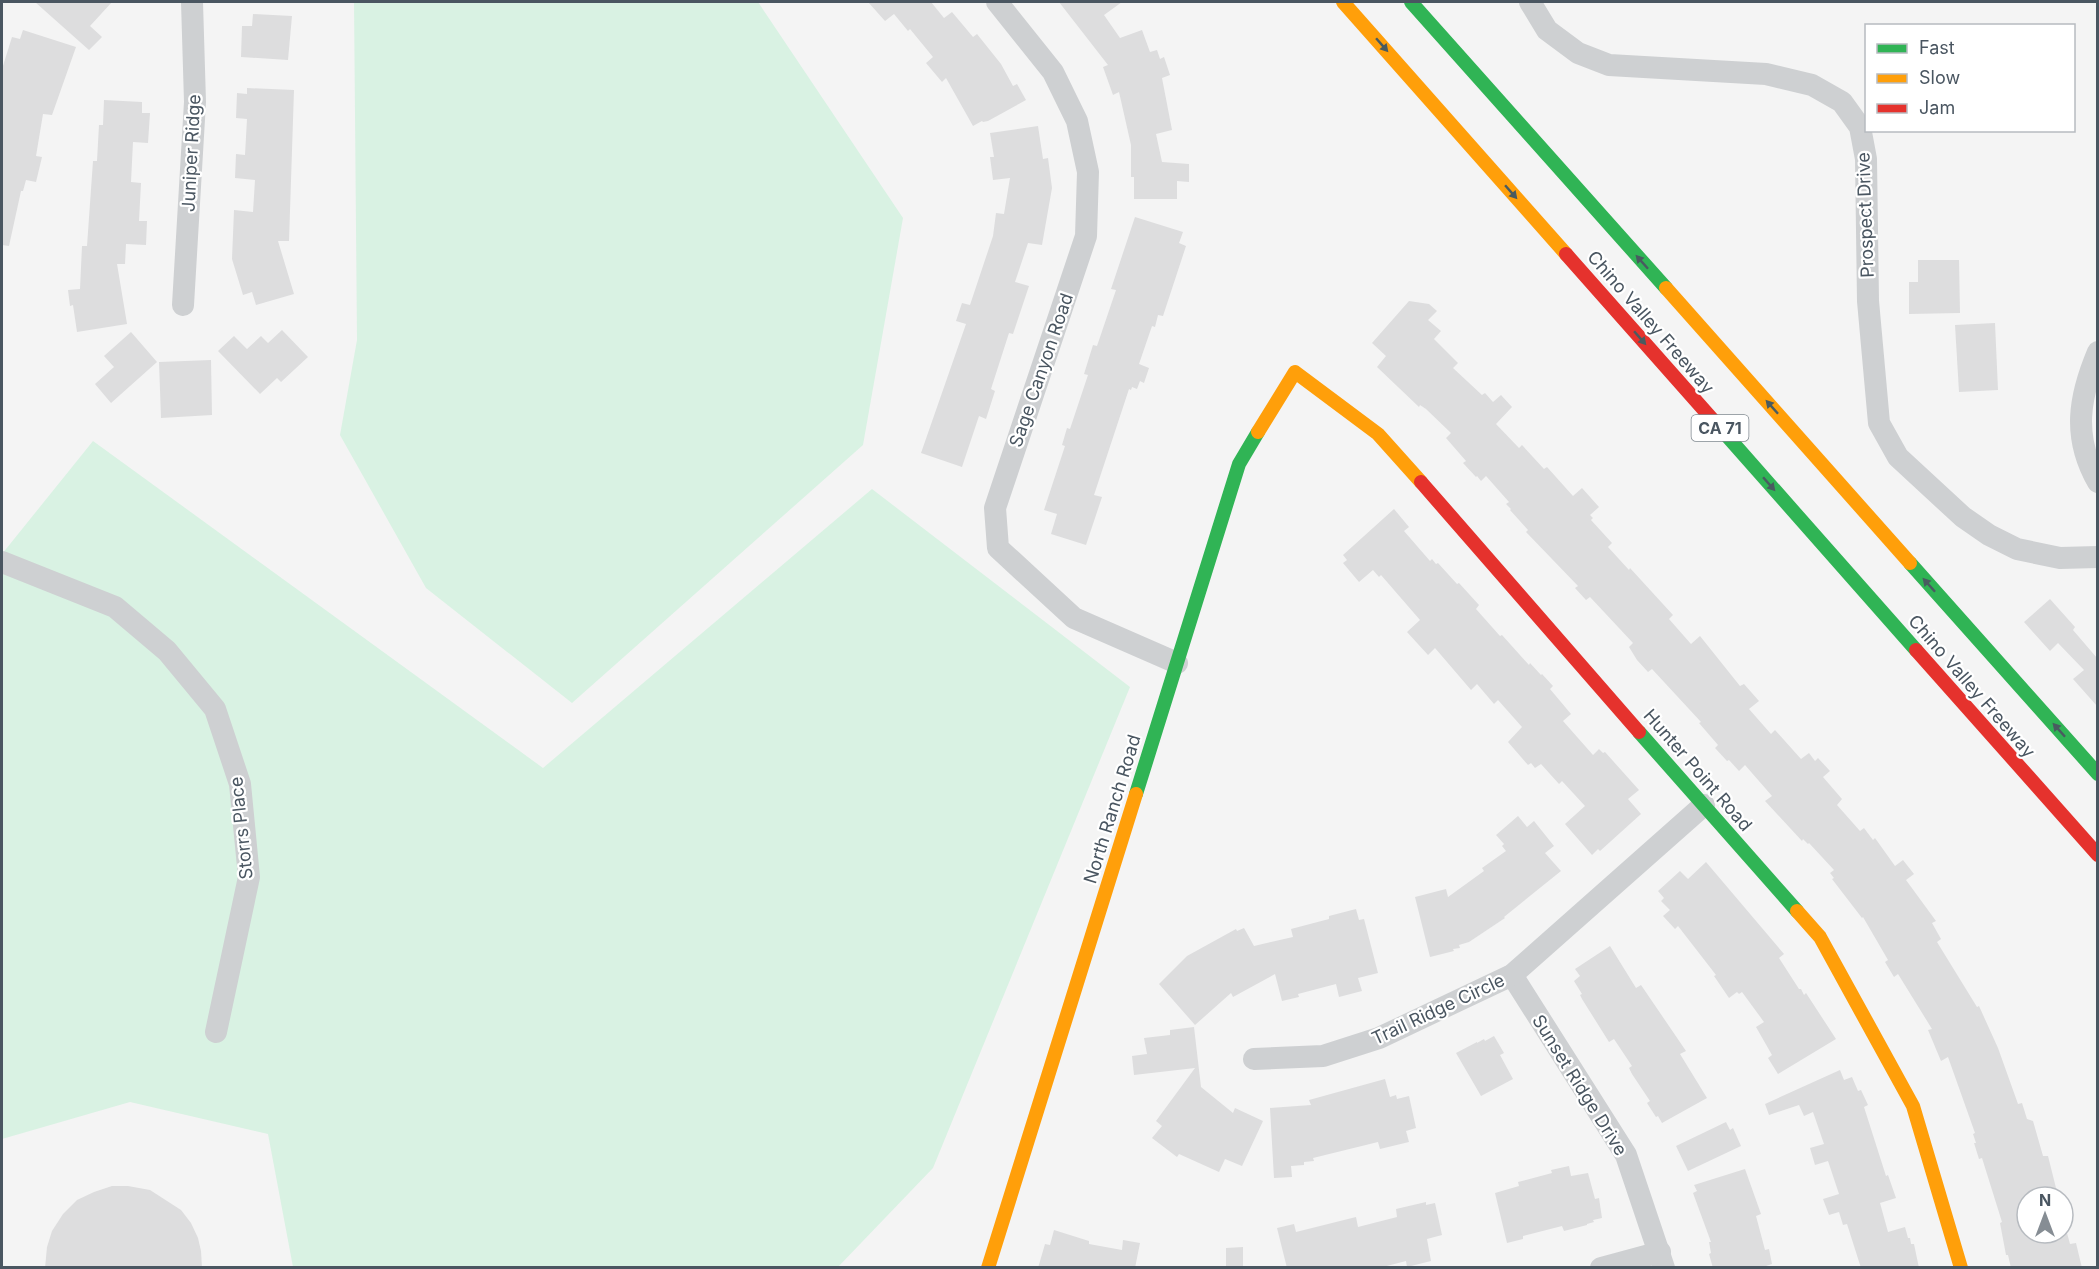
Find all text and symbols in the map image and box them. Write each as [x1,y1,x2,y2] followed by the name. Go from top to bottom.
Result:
[1865,24,2075,132] legend
[1375,37,1388,52] one-way arrow
[1919,37,1955,58] text: Fast
[1919,67,1960,88] text: Slow
[177,94,205,212] street label: Juniper Ridge
[1919,97,1955,118] text: Jam
[1852,152,1878,278] street label: Prospect Drive
[1504,184,1518,199] one-way arrow
[1583,246,1719,398] street label: Chino Valley Freeway
[1635,254,1649,269] one-way arrow
[1005,290,1077,450] street label: Sage Canyon Road
[1633,330,1646,345] one-way arrow
[1765,400,1779,415] one-way arrow
[1692,415,1748,441] road number: CA 71
[1762,476,1775,491] one-way arrow
[1922,577,1936,592] one-way arrow
[1904,610,2040,762] street label: Chino Valley Freeway
[1639,705,1757,835] street label: Hunter Point Road
[2052,723,2066,738] one-way arrow
[1079,732,1145,886] street label: North Ranch Road
[225,776,257,880] street label: Storrs Place
[1368,969,1508,1049] street label: Trail Ridge Circle
[1528,1011,1632,1159] street label: Sunset Ridge Drive
[2015,1185,2075,1245] north arrow
[2039,1190,2051,1210] text: N

